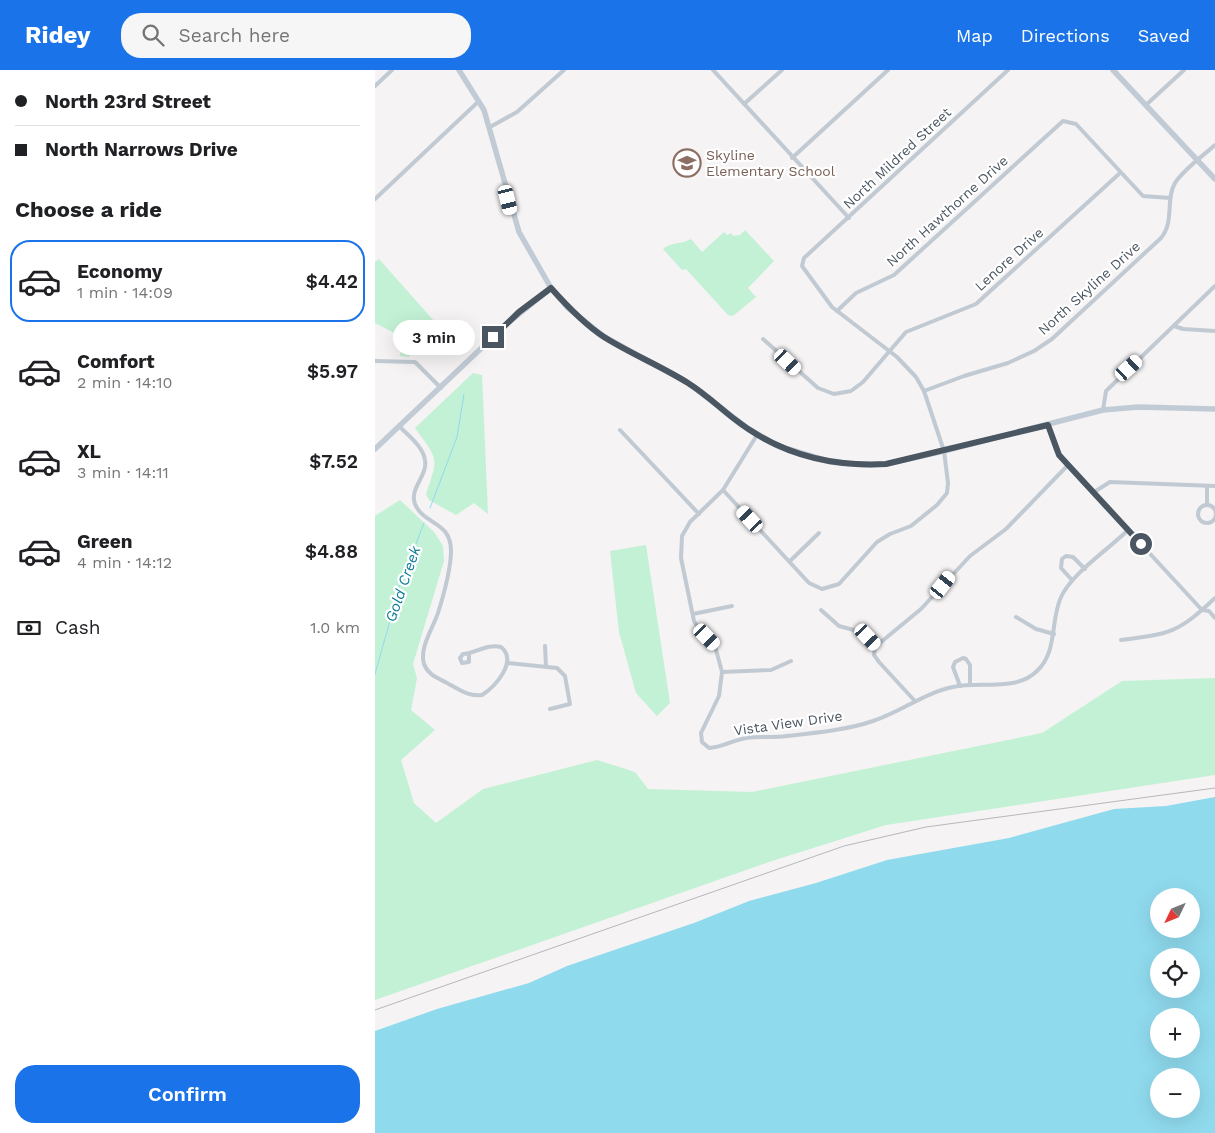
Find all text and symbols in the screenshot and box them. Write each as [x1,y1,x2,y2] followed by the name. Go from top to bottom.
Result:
[121,13,471,58] search box
[25,21,91,49] text: Ridey
[139,21,167,49] icon: search
[179,24,290,47] text: Search here
[956,25,993,46] text: Map
[1021,25,1110,46] text: Directions
[1138,25,1190,46] text: Saved
[45,90,211,113] text: North 23rd Street
[840,104,954,212] street label: North Mildred Street
[45,138,238,161] text: North Narrows Drive
[706,147,836,179] place label: Skyline Elementary School
[672,148,702,178] school or university icon: Skyline Elementary School
[883,152,1011,270] street label: North Hawthorne Drive
[497,184,518,216] car
[15,197,162,222] text: Choose a ride
[972,224,1046,294] street label: Lenore Drive
[1035,238,1143,338] street label: North Skyline Drive
[17,259,62,304] icon: car
[77,260,162,283] text: Economy
[306,270,358,293] text: $4.42
[77,283,173,302] text: 1 min · 14:09
[393,320,475,354] callout: 3 min
[482,326,504,348] route end
[412,328,456,347] text: 3 min
[771,346,804,378] car
[17,349,62,394] icon: car
[77,350,155,373] text: Comfort
[1112,352,1145,384] car
[307,360,358,383] text: $5.97
[77,373,172,392] text: 2 min · 14:10
[17,439,62,484] icon: car
[77,440,101,463] text: XL
[309,450,358,473] text: $7.52
[77,463,169,482] text: 3 min · 14:11
[734,503,765,535] car
[17,529,62,574] icon: car
[77,530,133,553] text: Green
[1130,533,1152,555] route start
[305,540,358,563] text: $4.88
[382,543,425,624] water label: Gold Creek
[77,553,172,572] text: 4 min · 14:12
[927,569,958,601] car
[15,614,43,642] icon: cash
[55,616,101,639] text: Cash
[310,618,360,637] text: 1.0 km
[691,621,722,653] car
[852,621,883,653] car
[733,707,843,739] street label: Vista View Drive
[1150,888,1200,938] north arrow
[1150,888,1200,1118] map controls
[1150,948,1200,998] button: locate
[1150,1008,1200,1058] button: +
[15,1065,360,1123] button: Confirm
[1150,1068,1200,1118] button: −

